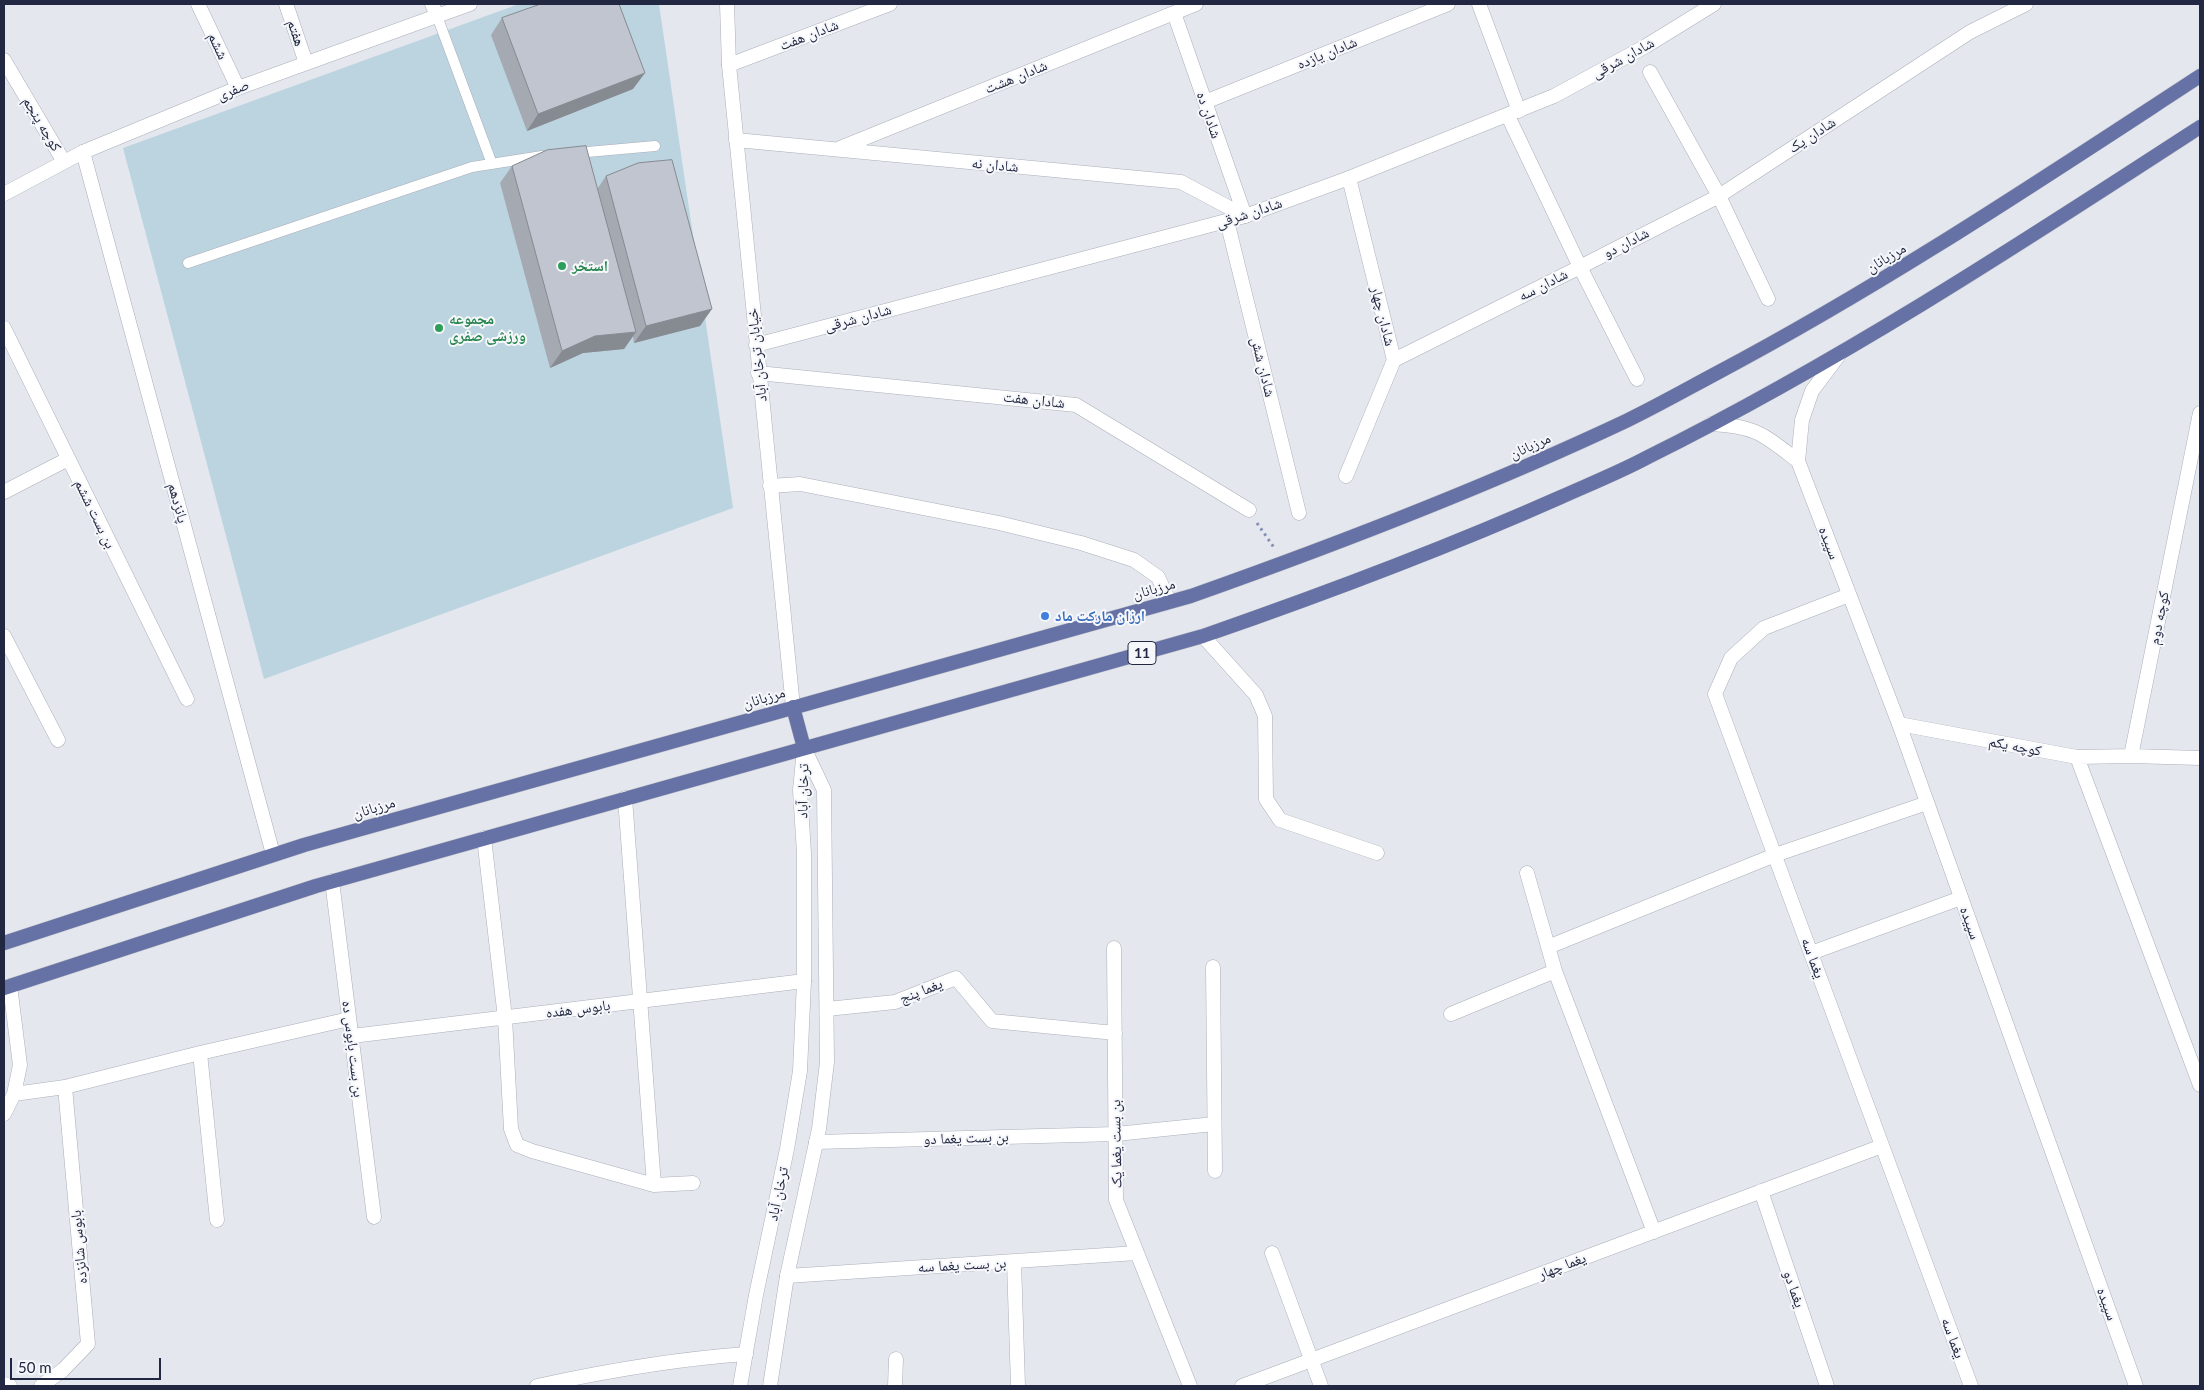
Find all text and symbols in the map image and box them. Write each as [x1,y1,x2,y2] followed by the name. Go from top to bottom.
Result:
[777,16,841,54] street label: شادان هفت
[283,18,309,48] street label: هفتم
[204,30,232,62] street label: ششم
[1294,33,1360,73] street label: شادان یازده
[1589,33,1657,83] street label: شادان شرقی
[982,56,1050,98] street label: شادان هشت
[214,75,252,105] street label: صفری
[1193,89,1225,141] street label: شادان ده
[19,93,65,155] street label: کوچه پنجم
[1785,113,1839,157] street label: شادان یک
[971,154,1019,176] street label: شادان نه
[1214,194,1284,232] street label: شادان شرقی
[1600,224,1652,262] street label: شادان دو
[1863,239,1909,277] street label: مرزبانان
[572,257,608,275] place label: استخر
[556,260,568,272] marker: استخر
[1515,265,1571,305] street label: شادان سه
[1367,284,1399,348] street label: شادان چهار
[823,300,893,336] street label: شادان شرقی
[743,307,771,403] street label: خیابان ترخان آباد
[449,310,526,345] place label: مجموعه ورزشی صفری
[433,322,445,334] marker: مجموعه ورزشی صفری
[1247,335,1279,399] street label: شادان شش
[1002,388,1066,412] street label: شادان هفت
[1507,429,1553,463] street label: مرزبانان
[71,477,119,551] street label: بن بست ششم
[164,481,192,525] street label: پانزدهم
[1815,524,1843,562] street label: سپیده
[1131,575,1177,603] street label: مرزبانان
[2145,590,2173,646] street label: کوچه دوم
[1055,607,1145,625] place label: ارزان مارکت ماد
[1039,610,1051,622] marker: ارزان مارکت ماد
[1128,641,1156,664] road number: 11
[741,683,787,713] street label: مرزبانان
[1987,732,2043,760] street label: کوچه یکم
[794,763,812,819] street label: ترخان آباد
[351,793,397,823] street label: مرزبانان
[1956,904,1984,942] street label: سپیده
[1797,935,1829,981] street label: یغما سه
[897,975,945,1007] street label: یغما پنج
[545,996,611,1022] street label: بابوس هفده
[338,1000,368,1098] street label: بن بست بابوس ده
[1106,1099,1126,1189] street label: بن بست یغما یک
[923,1128,1009,1148] street label: بن بست یغما دو
[763,1165,793,1223] street label: ترخان آباد
[67,1209,91,1285] street label: بابوس شانزده
[1535,1249,1589,1283] street label: یغما چهار
[917,1254,1007,1276] street label: بن بست یغما سه
[1779,1268,1809,1310] street label: یغما دو
[2093,1285,2121,1323] street label: سپیده
[1937,1315,1969,1361] street label: یغما سه
[12,1348,164,1380] scale bar
[18,1358,52,1376] text: 50 m

